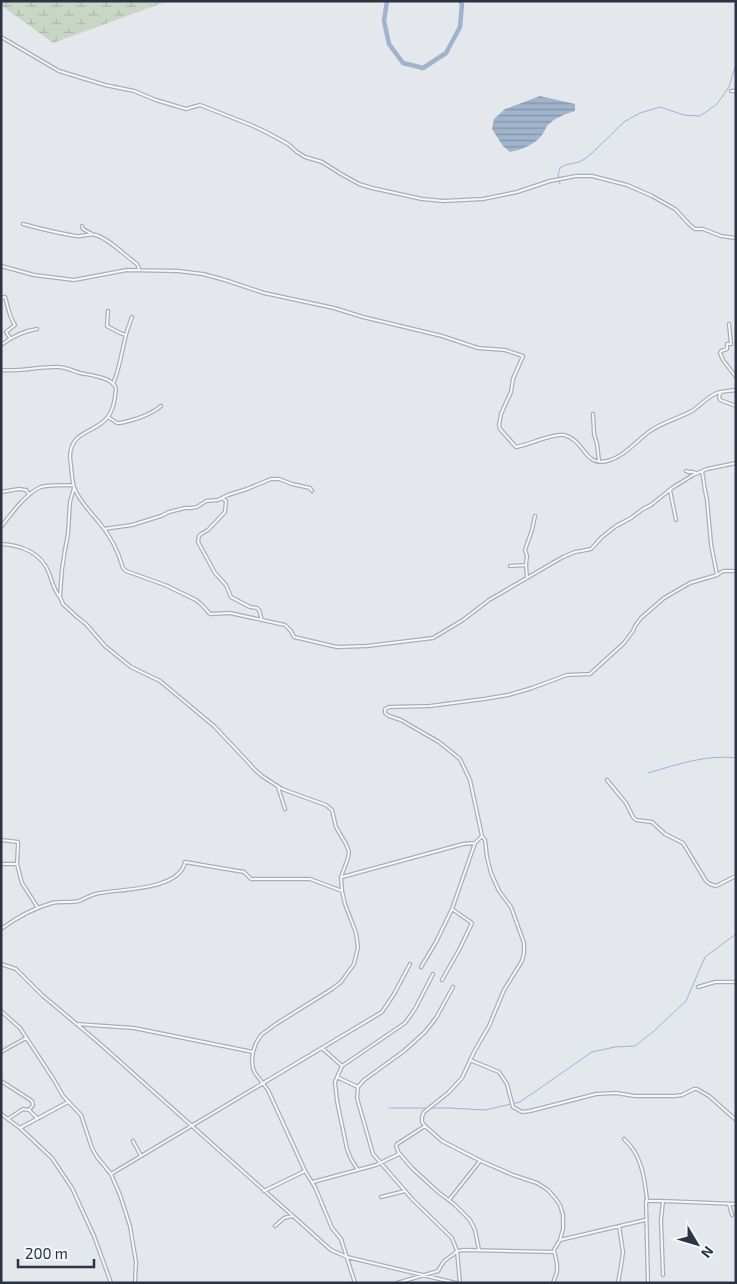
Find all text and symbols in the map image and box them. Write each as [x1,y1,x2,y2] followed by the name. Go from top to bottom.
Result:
[672,1219,722,1269] north arrow
[18,1236,94,1268] scale bar
[698,1243,717,1262] text: N
[25,1244,68,1262] text: 200 m

